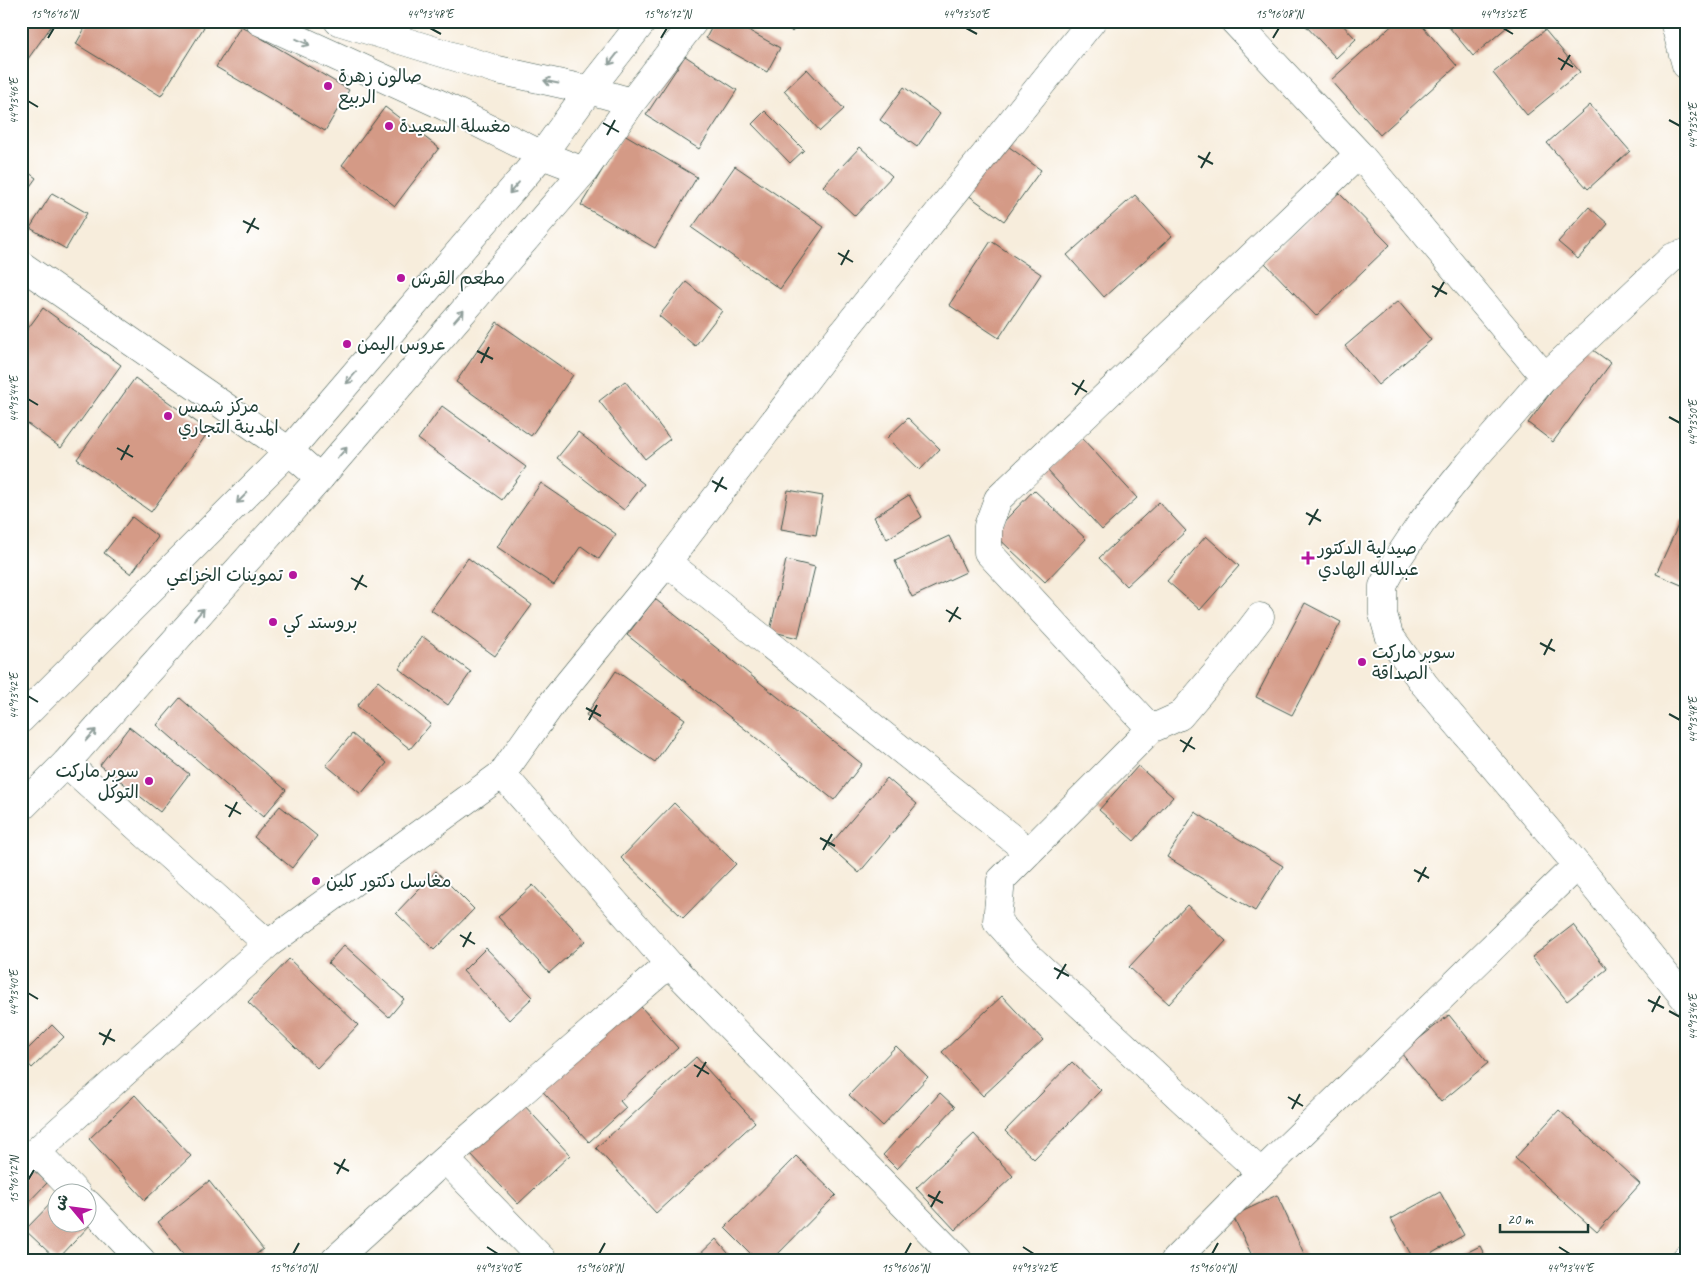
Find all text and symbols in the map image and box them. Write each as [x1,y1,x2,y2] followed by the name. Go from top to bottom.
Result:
[30,6,79,22] text: 15°16'16"N
[407,6,455,22] text: 44°13'48"E
[643,6,692,22] text: 15°16'12"N
[943,6,991,22] text: 44°13'50"E
[1255,6,1304,22] text: 15°16'08"N
[1480,6,1528,22] text: 44°13'52"E
[295,37,310,47] one-way arrow
[608,53,619,66] one-way arrow
[338,65,422,110] place label: صالون زهرة الربيع
[6,76,22,124] text: 44°13'46"E
[543,76,559,86] one-way arrow
[322,80,334,92] marker: صالون زهرة الربيع
[1685,101,1701,149] text: 44°13'52"E
[399,115,511,137] place label: مغسلة السعيدة
[383,120,395,132] marker: مغسلة السعيدة
[508,181,519,194] one-way arrow
[411,267,505,292] place label: مطعم القرش
[395,272,407,284] marker: مطعم القرش
[453,310,465,323] one-way arrow
[357,333,447,355] place label: عروس اليمن
[341,338,353,350] marker: عروس اليمن
[346,371,357,384] one-way arrow
[6,374,22,422] text: 44°13'44"E
[178,395,279,440] place label: مركز شمس المدينة التجاري
[1685,398,1701,446] text: 44°13'50"E
[162,410,174,422] marker: مركز شمس المدينة التجاري
[336,446,347,459] one-way arrow
[236,492,248,504] one-way arrow
[1316,537,1419,582] place label: صيدلية الدكتور عبدالله الهادي
[1302,552,1314,564] marker: صيدلية الدكتور عبدالله الهادي
[166,564,284,591] place label: تموينات الخزاعي
[287,569,299,581] marker: تموينات الخزاعي
[193,607,205,620] one-way arrow
[283,611,357,638] place label: بروستد كي
[267,616,279,628] marker: بروستد كي
[1372,641,1455,684] place label: سوبر ماركت الصداقة
[1356,656,1368,668] marker: سوبر ماركت الصداقة
[6,671,22,719] text: 44°13'42"E
[1685,695,1701,743] text: 44°13'48"E
[85,728,97,741] one-way arrow
[56,760,139,803] place label: سوبر ماركت التوكل
[143,775,155,787] marker: سوبر ماركت التوكل
[326,870,451,892] place label: مغاسل دكتور كلين
[310,875,322,887] marker: مغاسل دكتور كلين
[6,968,22,1016] text: 44°13'40"E
[1685,992,1701,1040] text: 44°13'46"E
[6,1155,22,1204] text: 15°16'12"N
[48,1184,98,1234] north arrow
[50,1191,72,1213] text: ش
[1500,1201,1587,1233] scale bar
[1507,1210,1534,1229] text: 20 m
[269,1260,318,1276] text: 15°16'10"N
[475,1260,523,1276] text: 44°13'40"E
[575,1260,624,1276] text: 15°16'08"N
[881,1260,930,1276] text: 15°16'06"N
[1011,1260,1059,1276] text: 44°13'42"E
[1188,1260,1237,1276] text: 15°16'04"N
[1547,1260,1595,1276] text: 44°13'44"E

